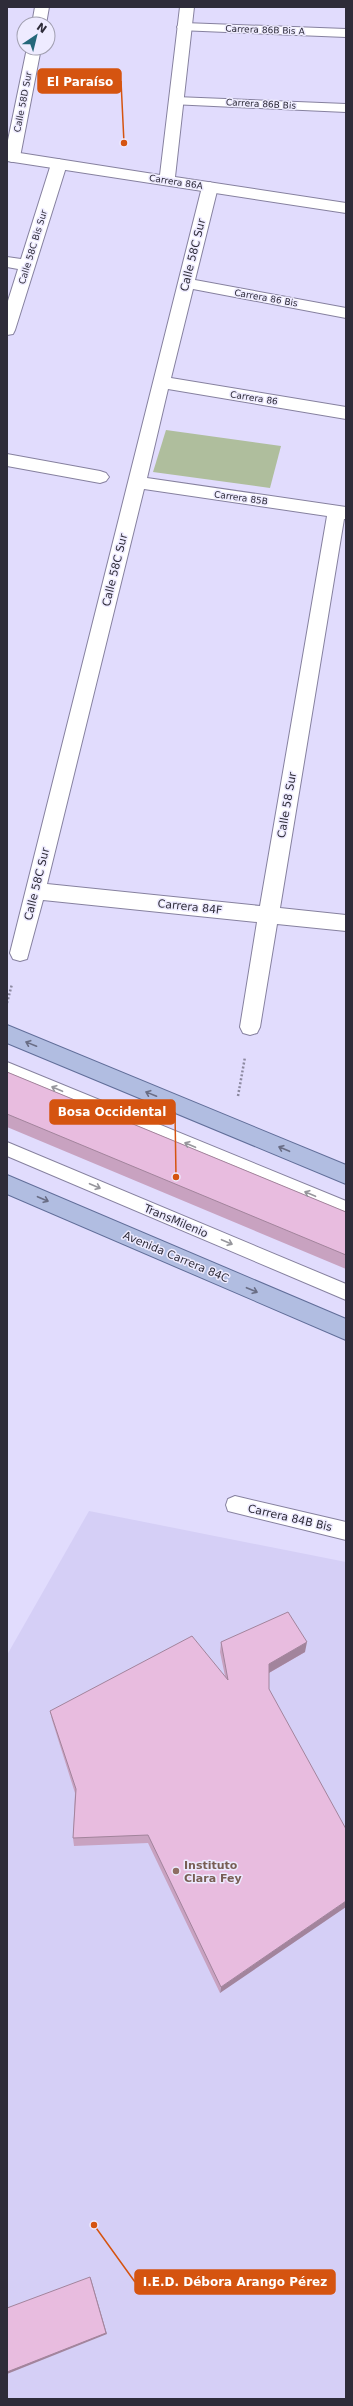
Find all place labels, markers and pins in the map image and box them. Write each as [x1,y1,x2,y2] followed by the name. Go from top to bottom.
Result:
[38,69,121,93] callout: El Paraíso
[50,1100,175,1124] callout: Bosa Occidental
[184,1859,242,1885] place label: Instituto Clara Fey
[171,1866,181,1876] marker: Instituto Clara Fey
[135,2270,335,2294] callout: I.E.D. Débora Arango Pérez

